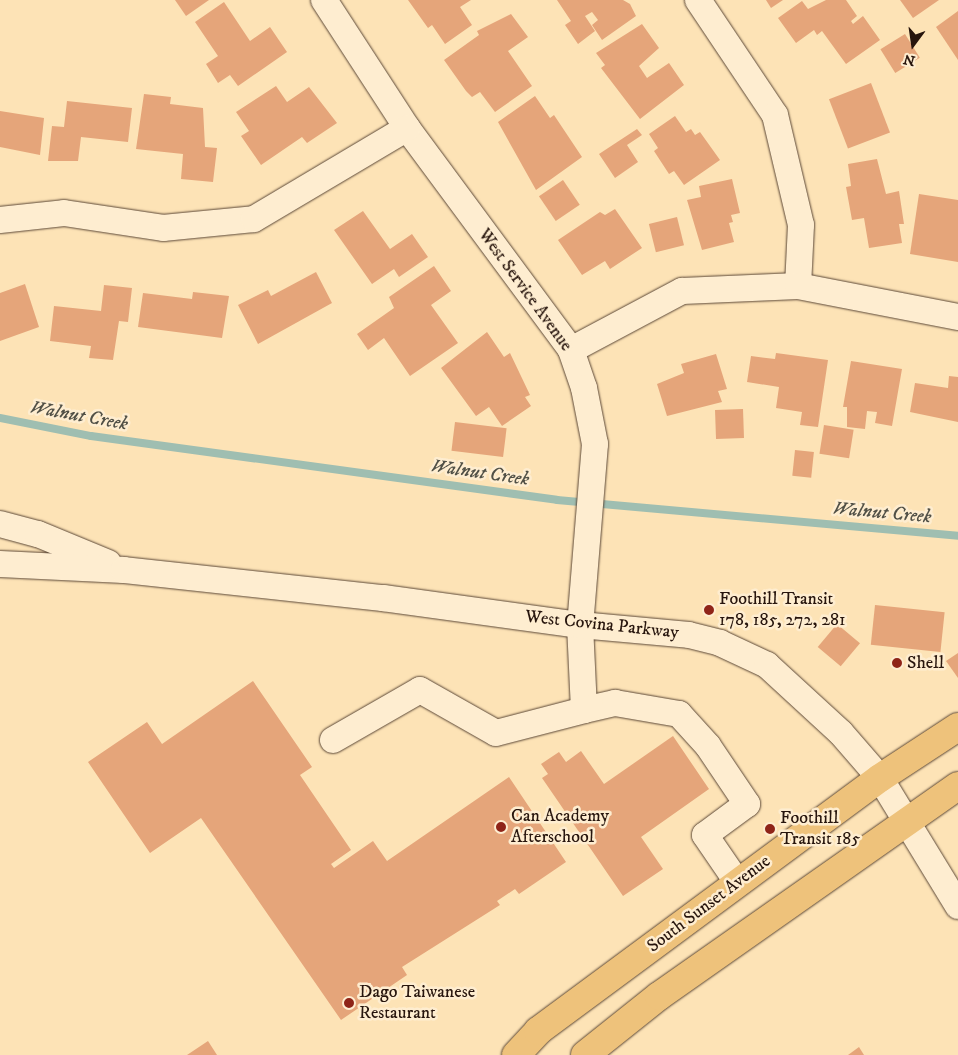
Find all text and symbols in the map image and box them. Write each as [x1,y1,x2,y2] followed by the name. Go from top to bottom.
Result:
[888,20,938,70] north arrow
[902,49,917,70] text: N
[473,225,577,355] street label: West Service Avenue
[28,396,130,436] water label: Walnut Creek
[429,455,531,491] water label: Walnut Creek
[832,497,932,529] water label: Walnut Creek
[719,589,846,632] place label: Foothill Transit 178, 185, 272, 281
[703,604,715,616] marker: Foothill Transit 178, 185, 272, 281
[524,606,680,644] street label: West Covina Parkway
[907,652,944,674] place label: Shell
[891,657,903,669] marker: Shell
[511,806,609,849] place label: Can Academy Afterschool
[780,808,860,851] place label: Foothill Transit 185
[495,821,507,833] marker: Can Academy Afterschool
[764,823,776,835] marker: Foothill Transit 185
[643,851,775,957] street label: South Sunset Avenue
[359,982,475,1024] place label: Dago Taiwanese Restaurant
[343,997,355,1009] marker: Dago Taiwanese Restaurant

